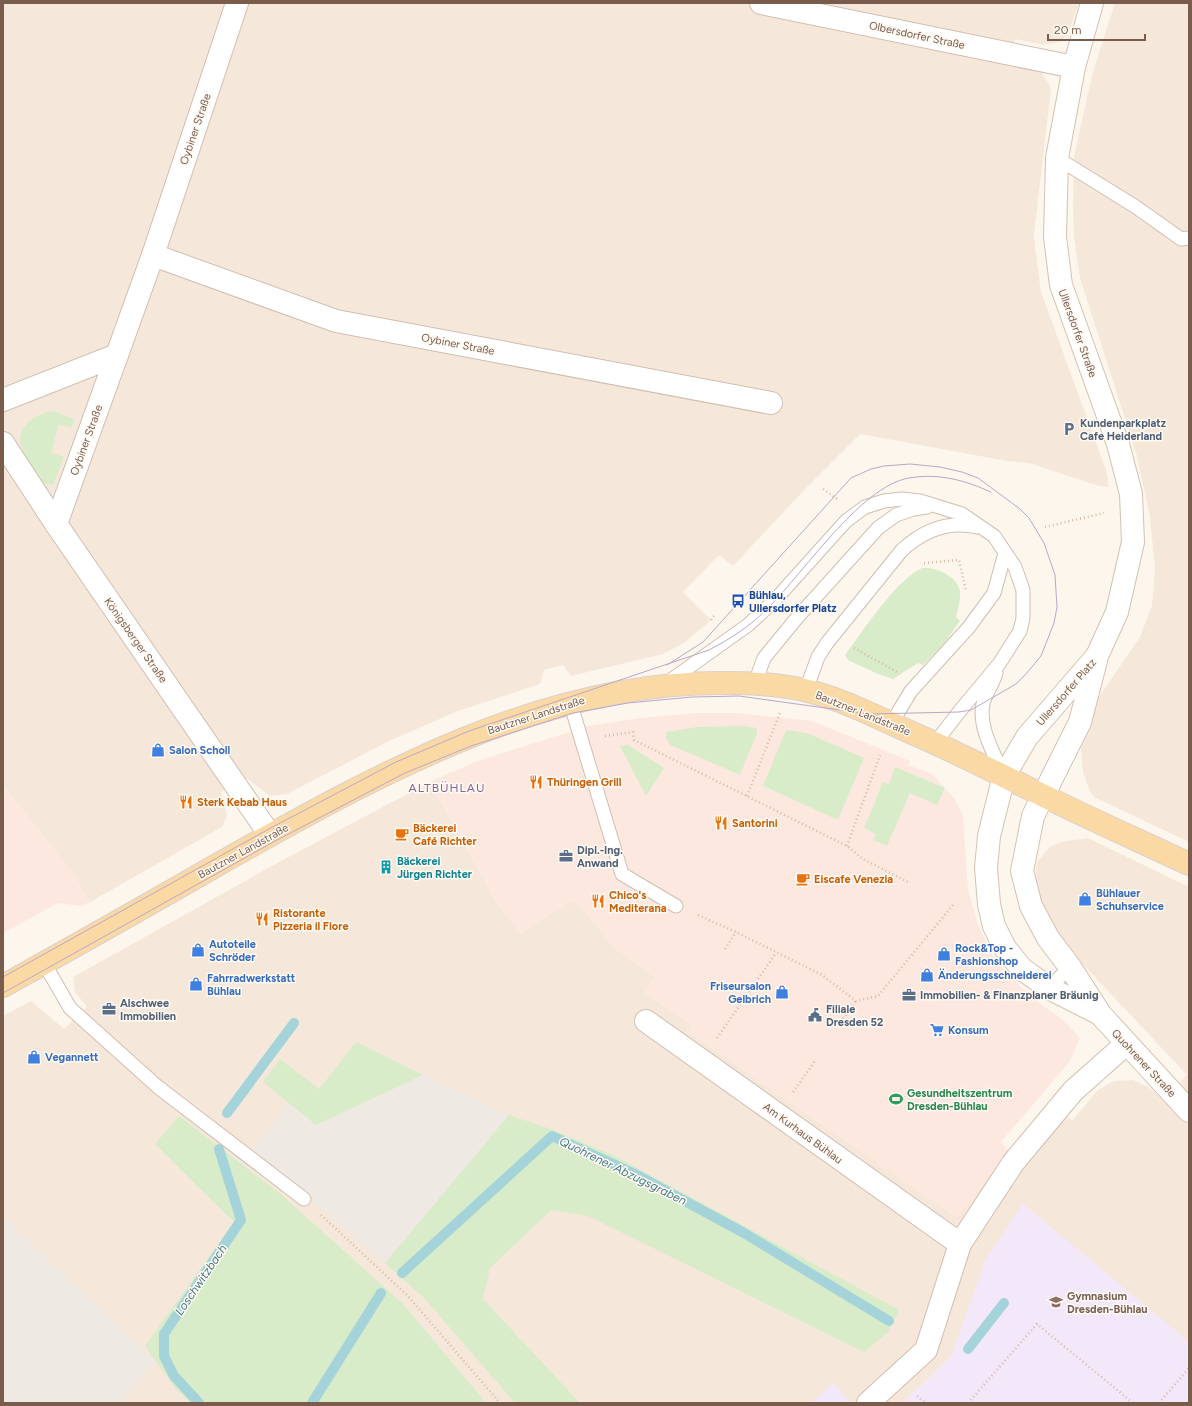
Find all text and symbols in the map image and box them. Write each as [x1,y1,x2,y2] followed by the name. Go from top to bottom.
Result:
[1048,16,1145,42] scale bar
[868,19,966,52] street label: Olbersdorfer Straße
[1054,23,1082,37] text: 20 m
[177,92,214,166] street label: Oybiner Straße
[1056,287,1100,379] street label: Ullersdorfer Straße
[420,331,496,358] street label: Oybiner Straße
[68,403,105,477] street label: Oybiner Straße
[1080,417,1166,443] place label: Kundenparkplatz Cafe Heiderland
[1061,421,1077,437] parking icon: Kundenparkplatz Cafe Heiderland
[749,589,837,615] place label: Bühlau, Ullersdorfer Platz
[730,593,746,609] bus stop icon: Bühlau, Ullersdorfer Platz
[101,595,170,685] street label: Königsberger Straße
[1034,656,1099,728] street label: Ullersdorfer Platz
[813,688,912,738] street label: Bautzner Landstraße
[486,694,586,737] street label: Bautzner Landstraße
[150,742,166,758] shop icon: Salon Scholl
[169,744,231,757] place label: Salon Scholl
[528,774,544,790] restaurant icon: Thüringen Grill
[547,776,622,789] place label: Thüringen Grill
[409,781,485,795] district label: ALTBÜHLAU
[178,794,194,810] restaurant icon: Sterk Kebab Haus
[197,796,287,809] place label: Sterk Kebab Haus
[713,815,729,831] restaurant icon: Santorini
[732,817,778,830] place label: Santorini
[196,821,291,882] street label: Bautzner Landstraße
[413,822,477,848] place label: Bäckerei Café Richter
[394,826,410,842] cafe icon: Bäckerei Café Richter
[577,844,623,870] place label: Dipl.-Ing. Anwand
[558,848,574,864] office icon: Dipl.-Ing. Anwand
[397,855,473,881] place label: Bäckerei Jürgen Richter
[378,859,394,875] building icon: Bäckerei Jürgen Richter
[795,871,811,887] cafe icon: Eiscafe Venezia
[814,873,893,886] place label: Eiscafe Venezia
[1096,887,1164,913] place label: Bühlauer Schuhservice
[609,889,667,915] place label: Chico's Mediterana
[1077,891,1093,907] shop icon: Bühlauer Schuhservice
[590,893,606,909] restaurant icon: Chico's Mediterana
[273,907,348,933] place label: Ristorante Pizzeria il Fiore
[254,911,270,927] restaurant icon: Ristorante Pizzeria il Fiore
[209,938,256,964] place label: Autoteile Schröder
[190,942,206,958] shop icon: Autoteile Schröder
[955,942,1019,968] place label: Rock&Top - Fashionshop
[936,946,952,962] shop icon: Rock&Top - Fashionshop
[919,967,935,983] shop icon: Änderungsschneiderei
[938,968,1052,982] place label: Änderungsschneiderei
[207,972,296,998] place label: Fahrradwerkstatt Bühlau
[188,976,204,992] shop icon: Fahrradwerkstatt Bühlau
[710,980,771,1006] place label: Friseursalon Gelbrich
[774,984,790,1000] shop icon: Friseursalon Gelbrich
[901,987,917,1003] office icon: Immobilien- & Finanzplaner Bräunig
[920,989,1099,1002] place label: Immobilien- & Finanzplaner Bräunig
[120,997,176,1023] place label: Alschwee Immobilien
[101,1001,117,1017] office icon: Alschwee Immobilien
[826,1003,883,1029] place label: Filiale Dresden 52
[807,1007,823,1023] public building icon: Filiale Dresden 52
[929,1022,945,1038] supermarket icon: Konsum
[948,1024,989,1037] place label: Konsum
[1109,1027,1178,1100] street label: Quohrener Straße
[26,1049,42,1065] shop icon: Vegannett
[45,1051,99,1064] place label: Vegannett
[907,1087,1013,1113] place label: Gesundheitszentrum Dresden-Bühlau
[888,1091,904,1107] sports icon: Gesundheitszentrum Dresden-Bühlau
[760,1100,845,1167] street label: Am Kurhaus Bühlau
[557,1134,689,1208] water label: Quohrener Abzugsgraben
[172,1242,230,1318] water label: Loschwitzbach
[1067,1290,1148,1316] place label: Gymnasium Dresden-Bühlau
[1048,1294,1064,1310] school or university icon: Gymnasium Dresden-Bühlau

